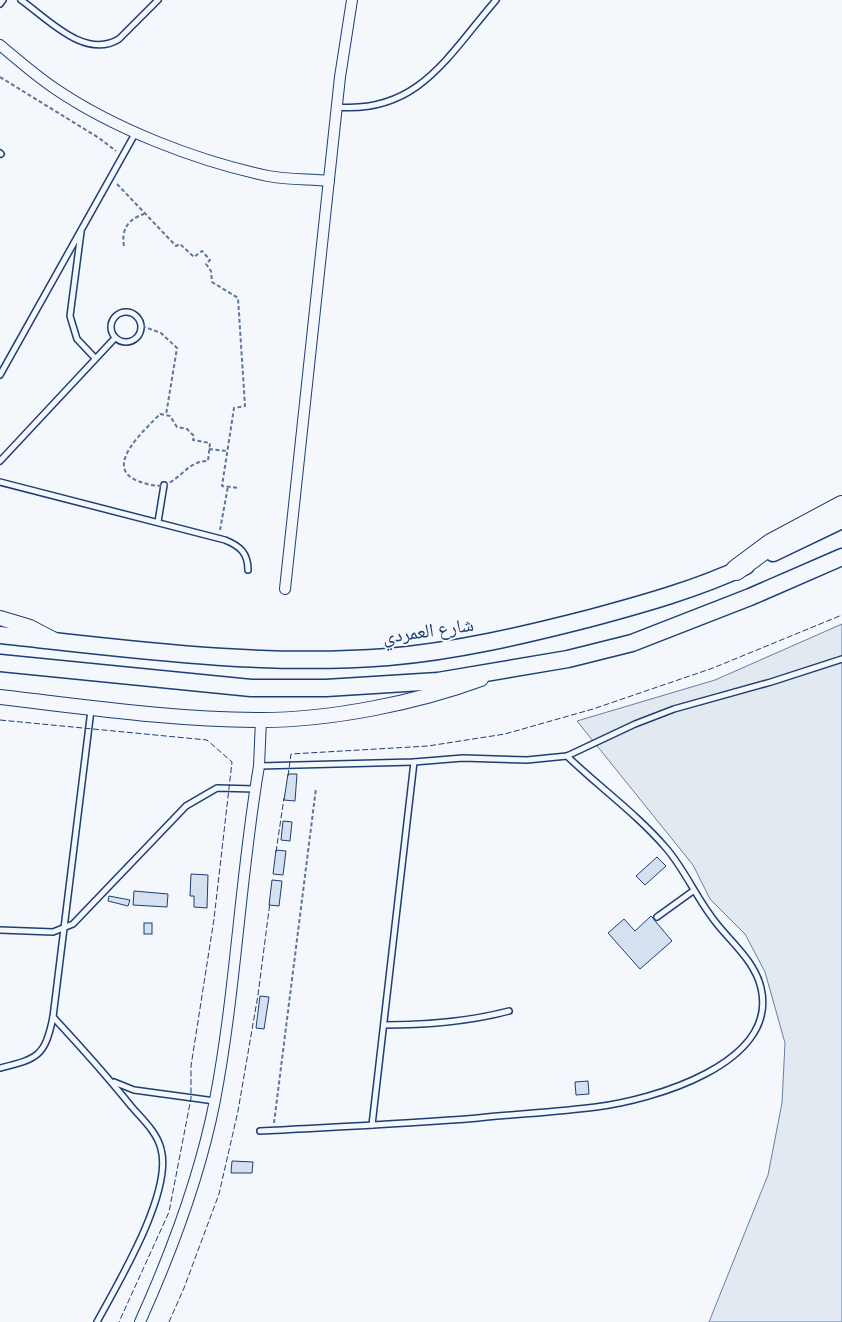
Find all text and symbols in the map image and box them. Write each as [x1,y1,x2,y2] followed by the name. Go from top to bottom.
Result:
[380,609,476,652] street label: شارع العمردي

